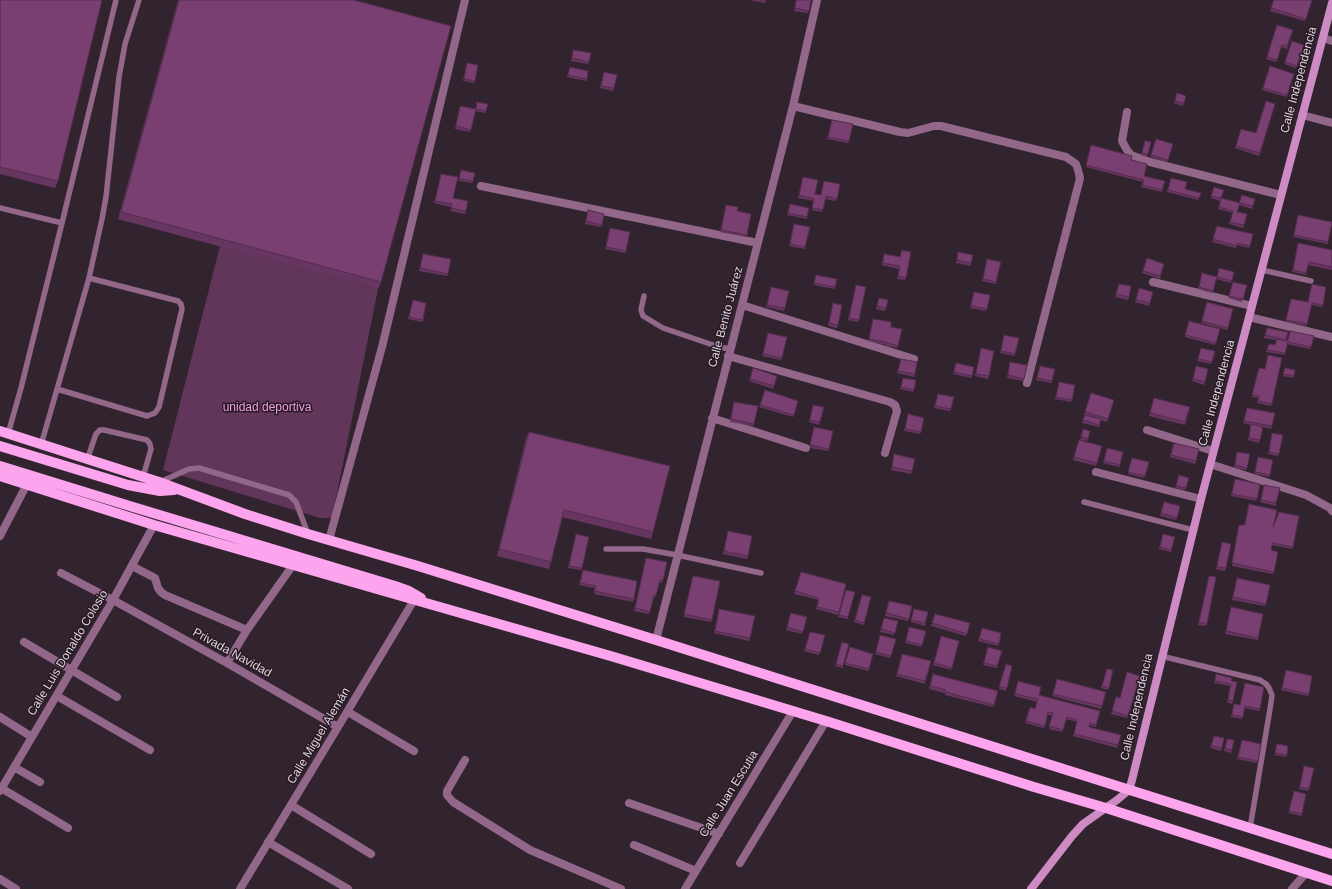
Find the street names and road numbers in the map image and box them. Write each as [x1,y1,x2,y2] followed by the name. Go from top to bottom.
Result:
[1278,25,1320,135] street label: Calle Independencia
[706,265,746,369] street label: Calle Benito Juárez
[1196,338,1238,448] street label: Calle Independencia
[25,588,111,718] street label: Calle Luis Donaldo Colosio
[190,625,274,681] street label: Privada Navidad
[1118,652,1156,762] street label: Calle Independencia
[284,685,354,787] street label: Calle Miguel Alemán
[697,748,761,840] street label: Calle Juan Escutia

